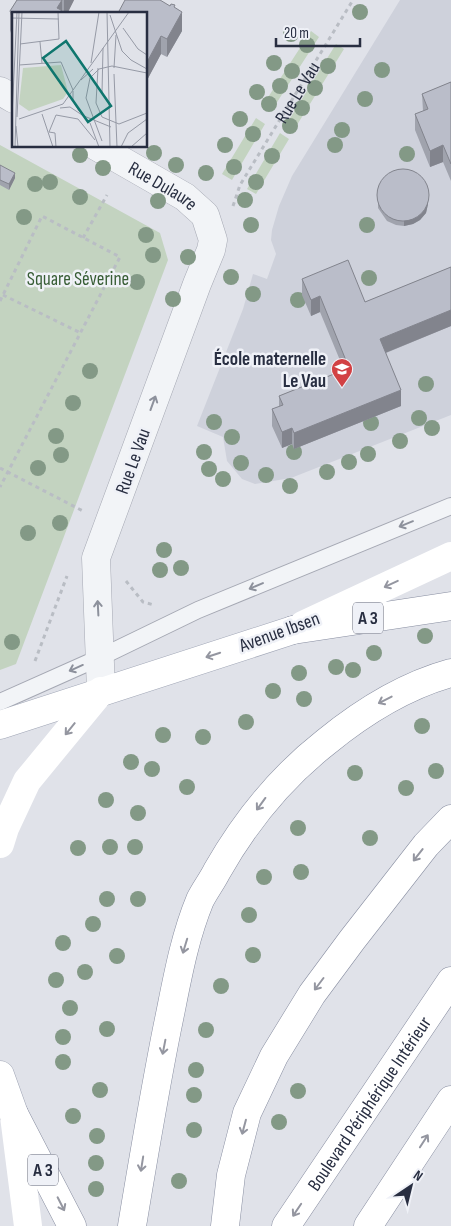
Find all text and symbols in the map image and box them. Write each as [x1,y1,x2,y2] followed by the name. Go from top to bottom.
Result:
[12,12,148,148] inset map
[276,15,360,47] scale bar
[284,24,309,43] text: 20 m
[270,58,326,128] street label: Rue Le Vau
[124,157,202,216] street label: Rue Dulaure
[27,268,129,291] park label: Square Séverine
[214,348,326,393] place label: École maternelle Le Vau
[330,357,354,388] school or university icon: École maternelle Le Vau
[149,396,158,412] one-way arrow
[111,426,156,497] street label: Rue Le Vau
[399,520,414,529] one-way arrow
[384,580,399,589] one-way arrow
[249,582,264,591] one-way arrow
[94,600,103,616] one-way arrow
[353,602,383,634] road number: A 3
[235,607,323,658] street label: Avenue Ibsen
[206,651,221,660] one-way arrow
[69,664,84,673] one-way arrow
[378,696,393,705] one-way arrow
[65,722,76,735] one-way arrow
[256,797,267,810] one-way arrow
[413,848,424,861] one-way arrow
[180,938,190,954] one-way arrow
[314,977,324,991] one-way arrow
[303,1012,437,1196] street label: Boulevard Périphérique Intérieur
[158,1038,168,1054] one-way arrow
[238,1119,248,1135] one-way arrow
[419,1135,429,1149] one-way arrow
[28,1154,58,1186] road number: A 3
[137,1156,147,1172] one-way arrow
[386,1161,436,1211] north arrow
[410,1167,426,1185] text: N
[57,1196,66,1211] one-way arrow
[291,1203,301,1217] one-way arrow

